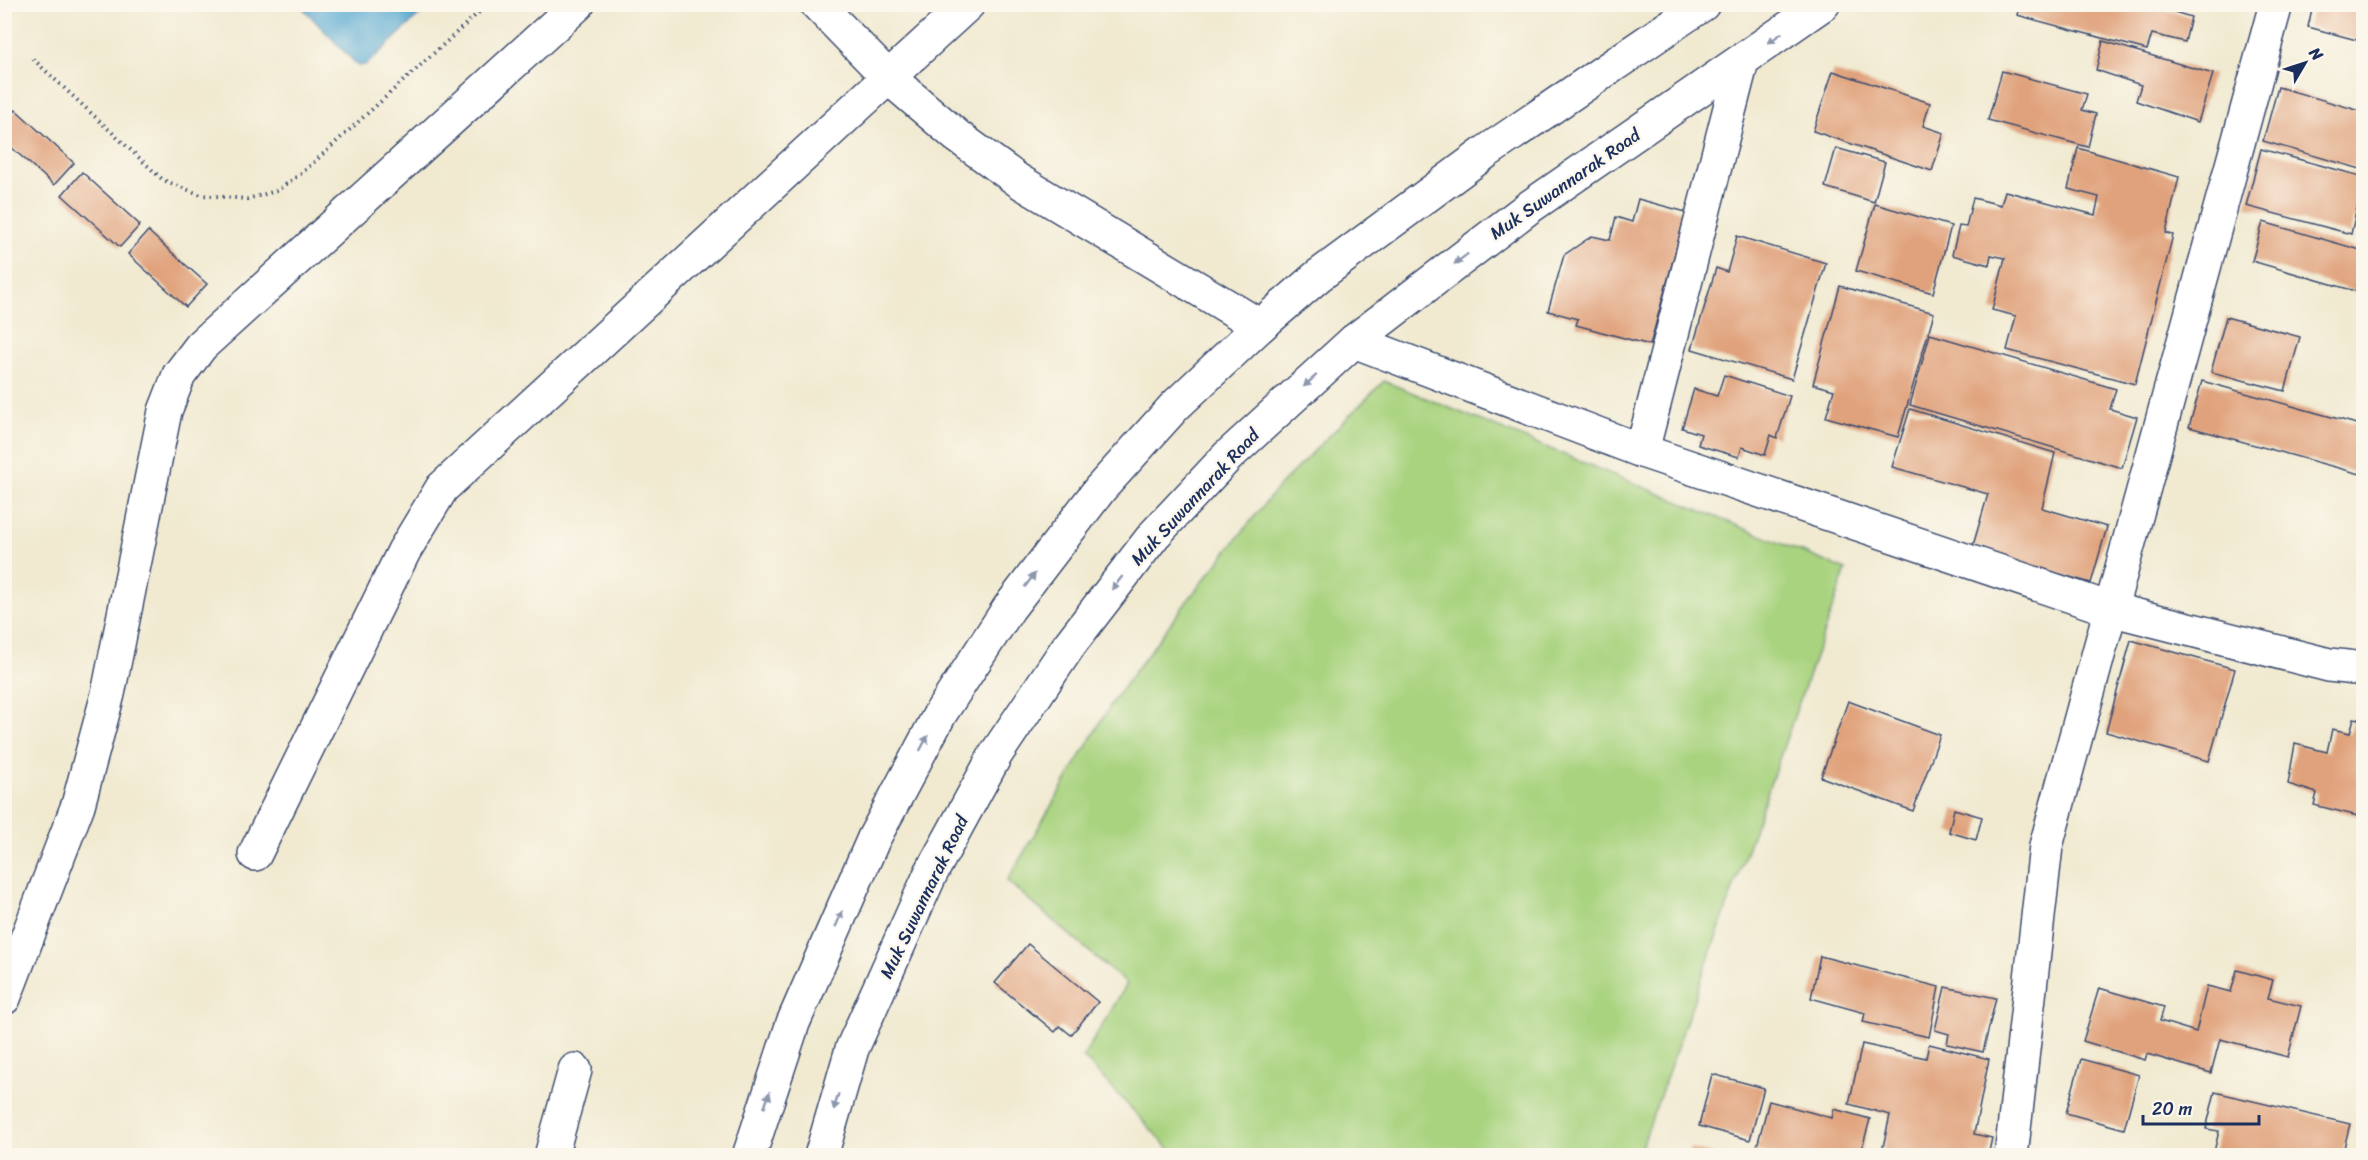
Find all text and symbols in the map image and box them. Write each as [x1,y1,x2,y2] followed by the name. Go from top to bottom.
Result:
[1768,32,1784,44] one-way arrow
[2275,33,2335,93] north arrow
[2301,40,2332,68] text: N
[1483,119,1649,248] street label: Muk Suwannarak Road
[1454,252,1469,264] one-way arrow
[1302,374,1317,388] one-way arrow
[1122,420,1269,573] street label: Muk Suwannarak Road
[1024,573,1036,588] one-way arrow
[1112,575,1124,590] one-way arrow
[919,735,929,752] one-way arrow
[870,808,978,984] street label: Muk Suwannarak Road
[834,910,843,927] one-way arrow
[2143,1088,2258,1126] scale bar
[763,1091,772,1109] one-way arrow
[831,1093,840,1111] one-way arrow
[2152,1093,2192,1125] text: 20 m

